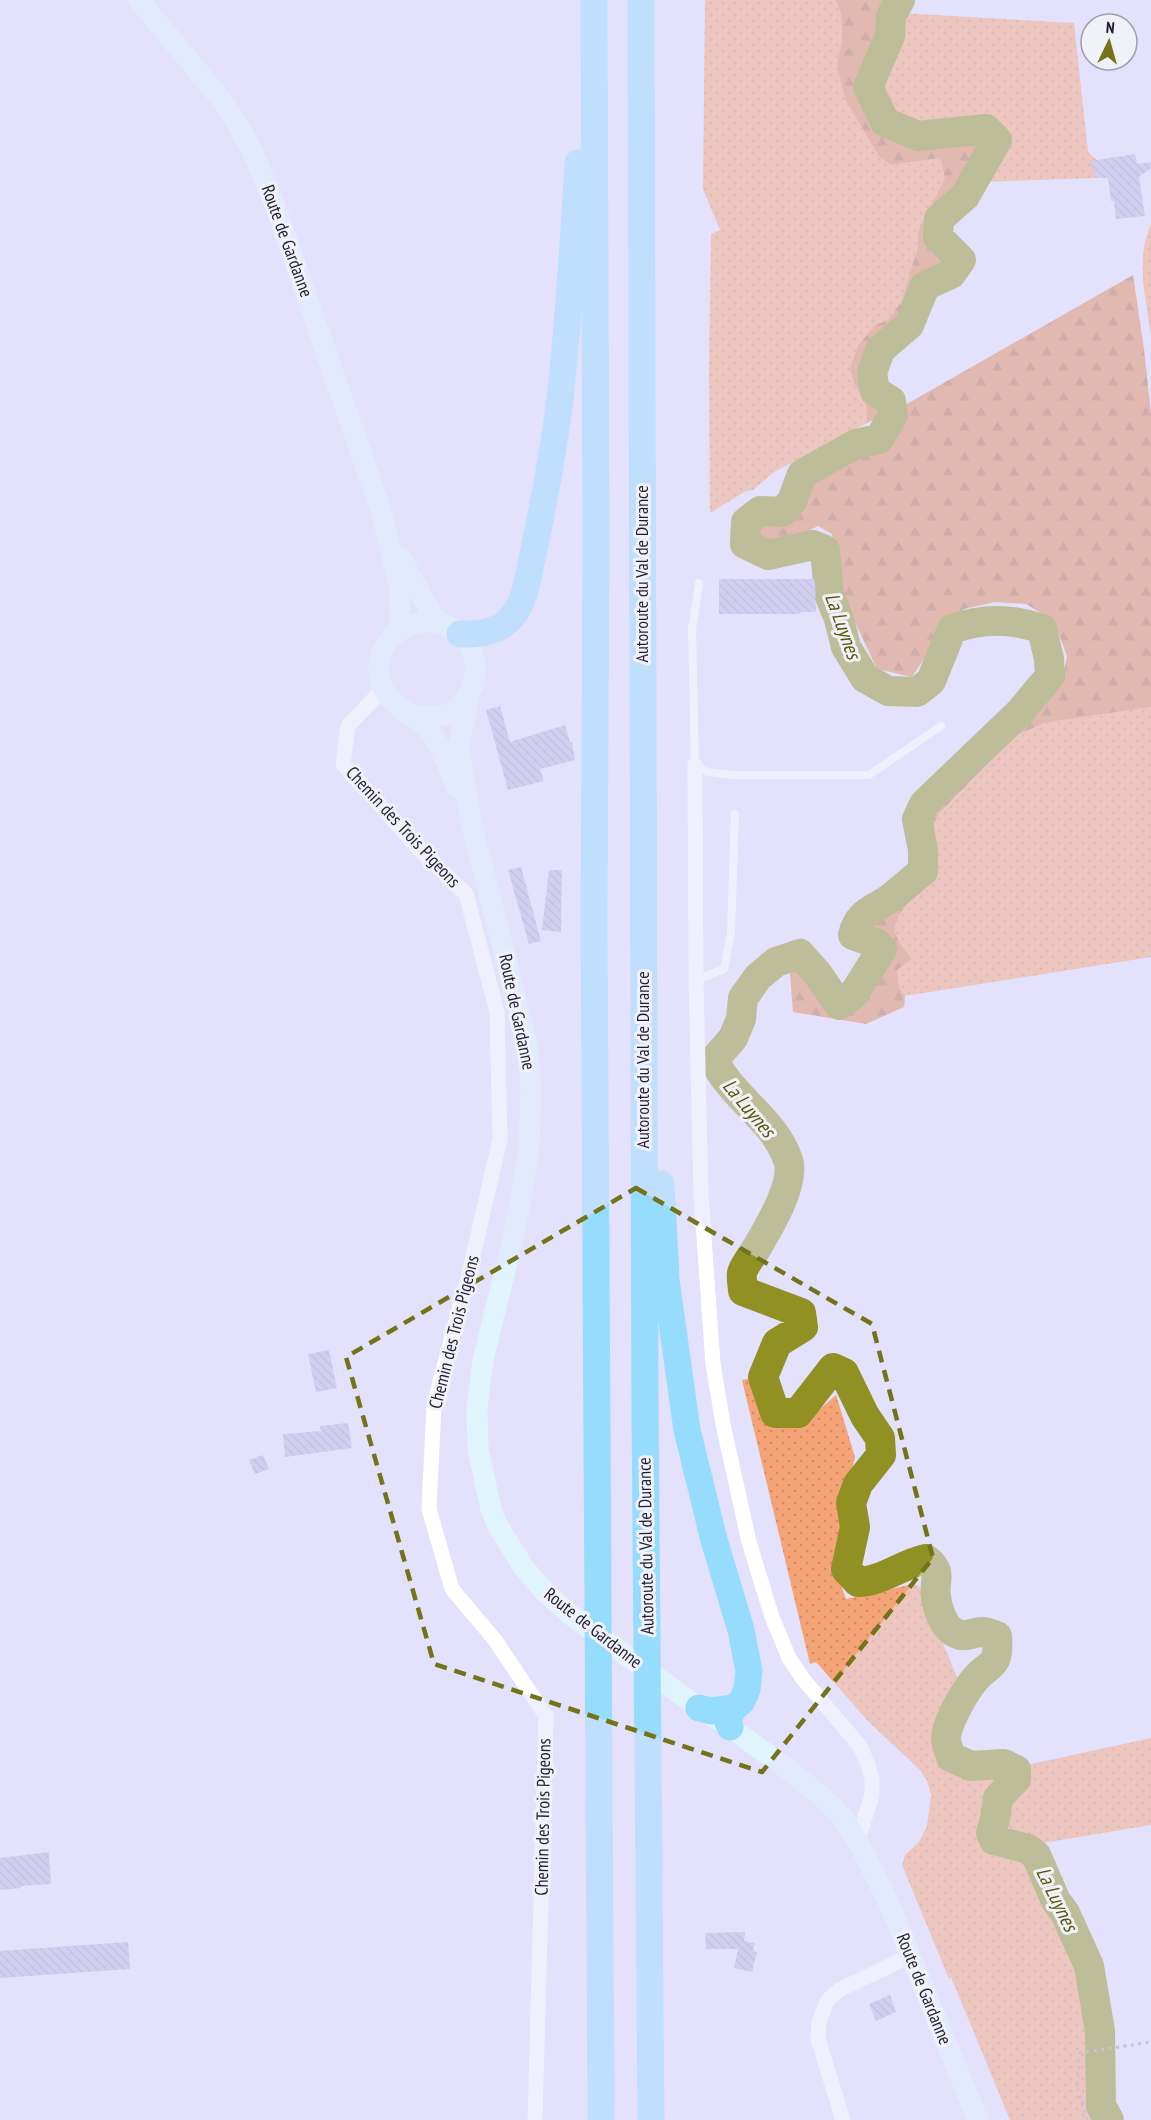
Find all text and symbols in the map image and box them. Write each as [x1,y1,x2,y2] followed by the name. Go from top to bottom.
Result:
[1079,12,1139,72] north arrow
[1105,17,1115,37] text: N
[257,182,318,300] street label: Route de Gardanne
[630,485,653,663] street label: Autoroute du Val de Durance
[819,589,868,665] water label: La Luynes
[341,761,465,892] street label: Chemin des Trois Pigeons
[494,952,541,1072] street label: Route de Gardanne
[631,971,654,1149] street label: Autoroute du Val de Durance
[717,1073,782,1144] water label: La Luynes
[423,1253,484,1411] street label: Chemin des Trois Pigeons
[632,1457,659,1635] street label: Autoroute du Val de Durance
[540,1582,647,1673] street label: Route de Gardanne
[530,1738,555,1896] street label: Chemin des Trois Pigeons
[1030,1863,1085,1937] water label: La Luynes
[892,1930,957,2048] street label: Route de Gardanne

